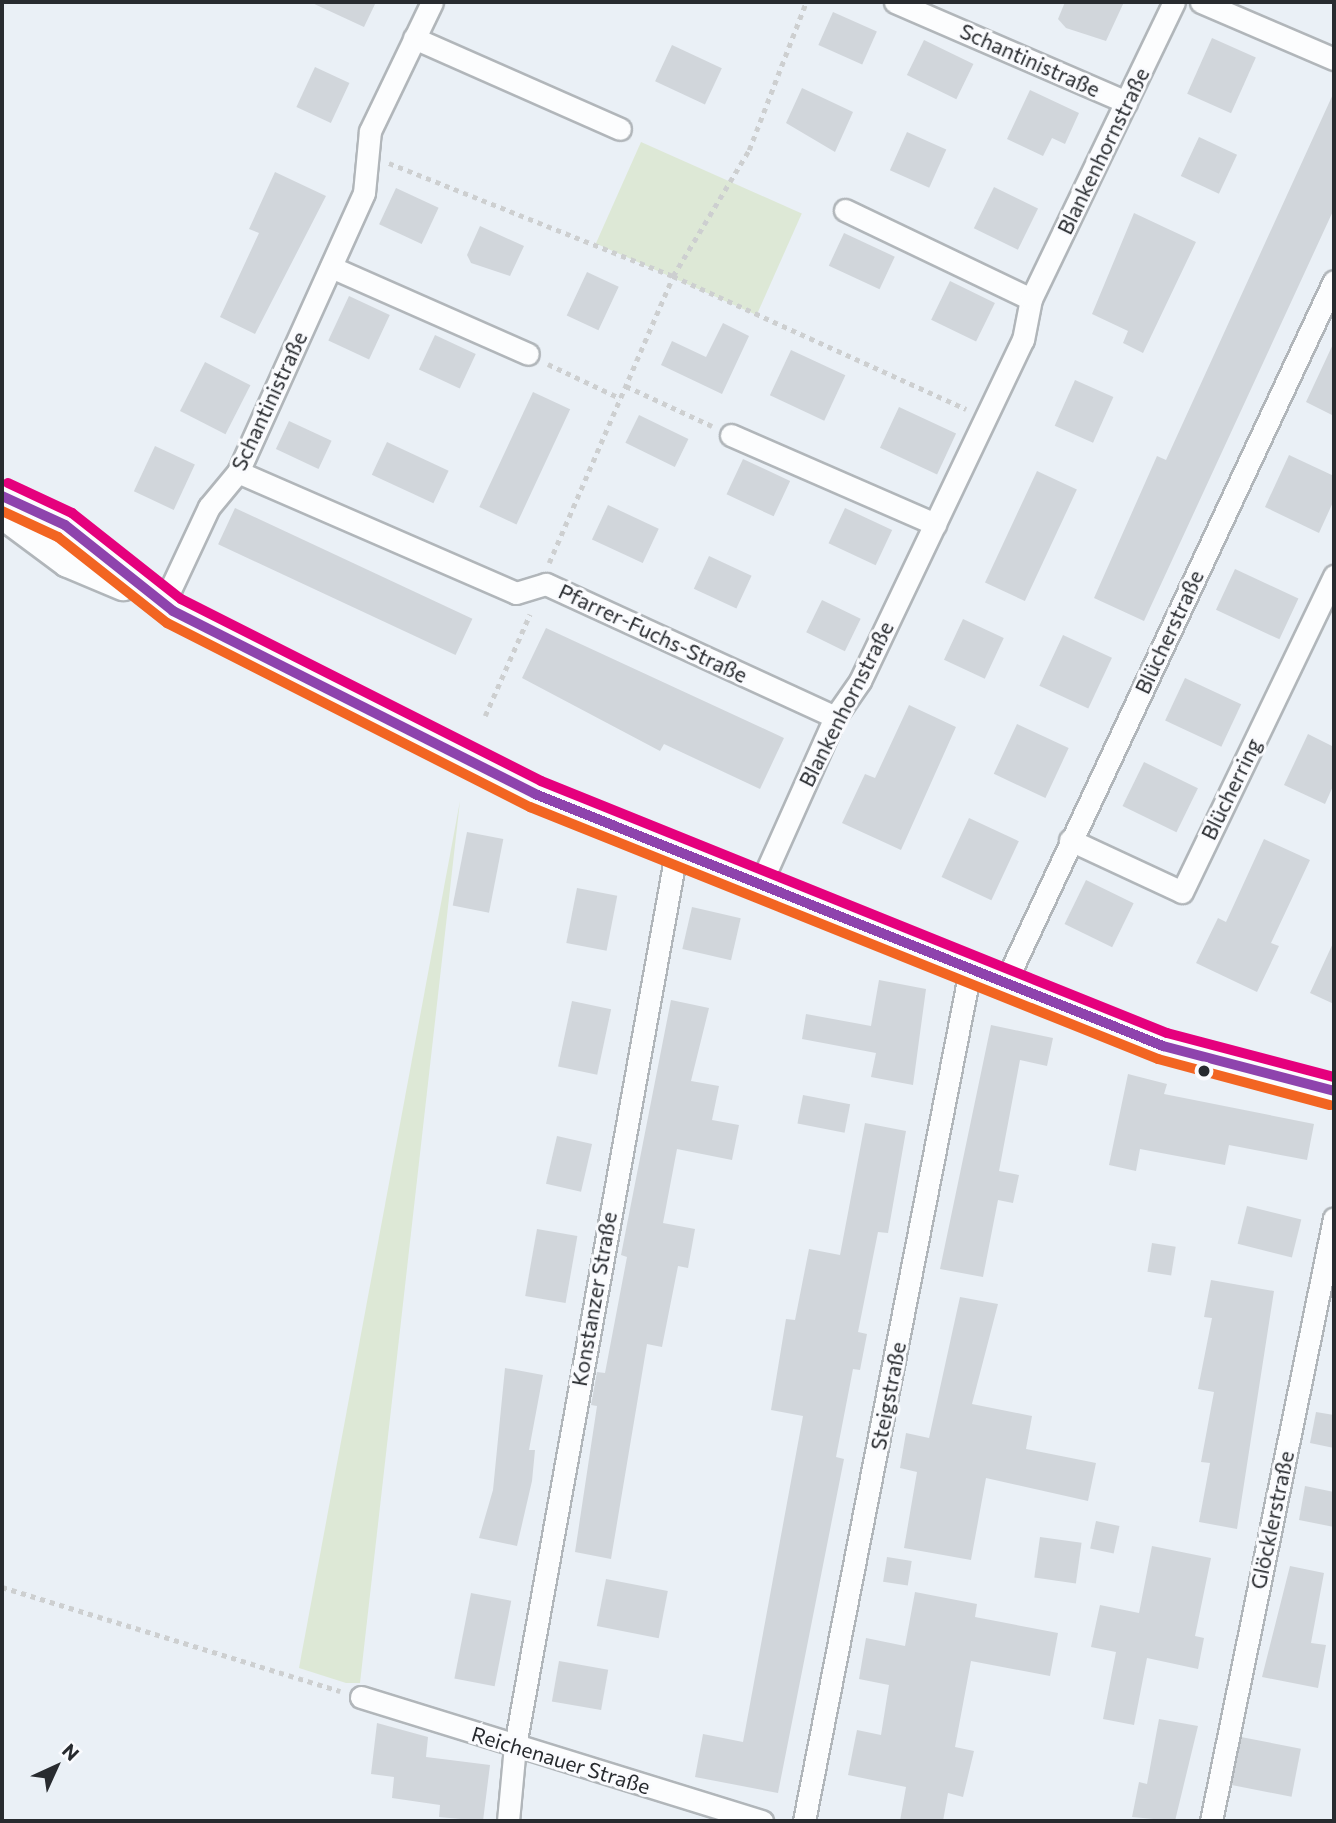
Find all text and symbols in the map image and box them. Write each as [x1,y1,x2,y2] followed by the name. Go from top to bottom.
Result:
[956,18,1104,102] street label: Schantinistraße
[1052,64,1154,238] street label: Blankenhornstraße
[226,328,312,474] street label: Schantinistraße
[1129,566,1209,698] street label: Blücherstraße
[555,578,751,688] street label: Pfarrer-Fuchs-Straße
[793,617,899,791] street label: Blankenhornstraße
[1196,734,1266,844] street label: Blücherring
[1197,1064,1211,1078] unlabelled marker
[566,1210,622,1388] street label: Konstanzer Straße
[865,1340,911,1452] street label: Steigstraße
[1245,1449,1299,1591] street label: Glöcklerstraße
[469,1721,653,1799] street label: Reichenauer Straße
[21,1732,91,1802] north arrow
[58,1739,84,1765] text: N

